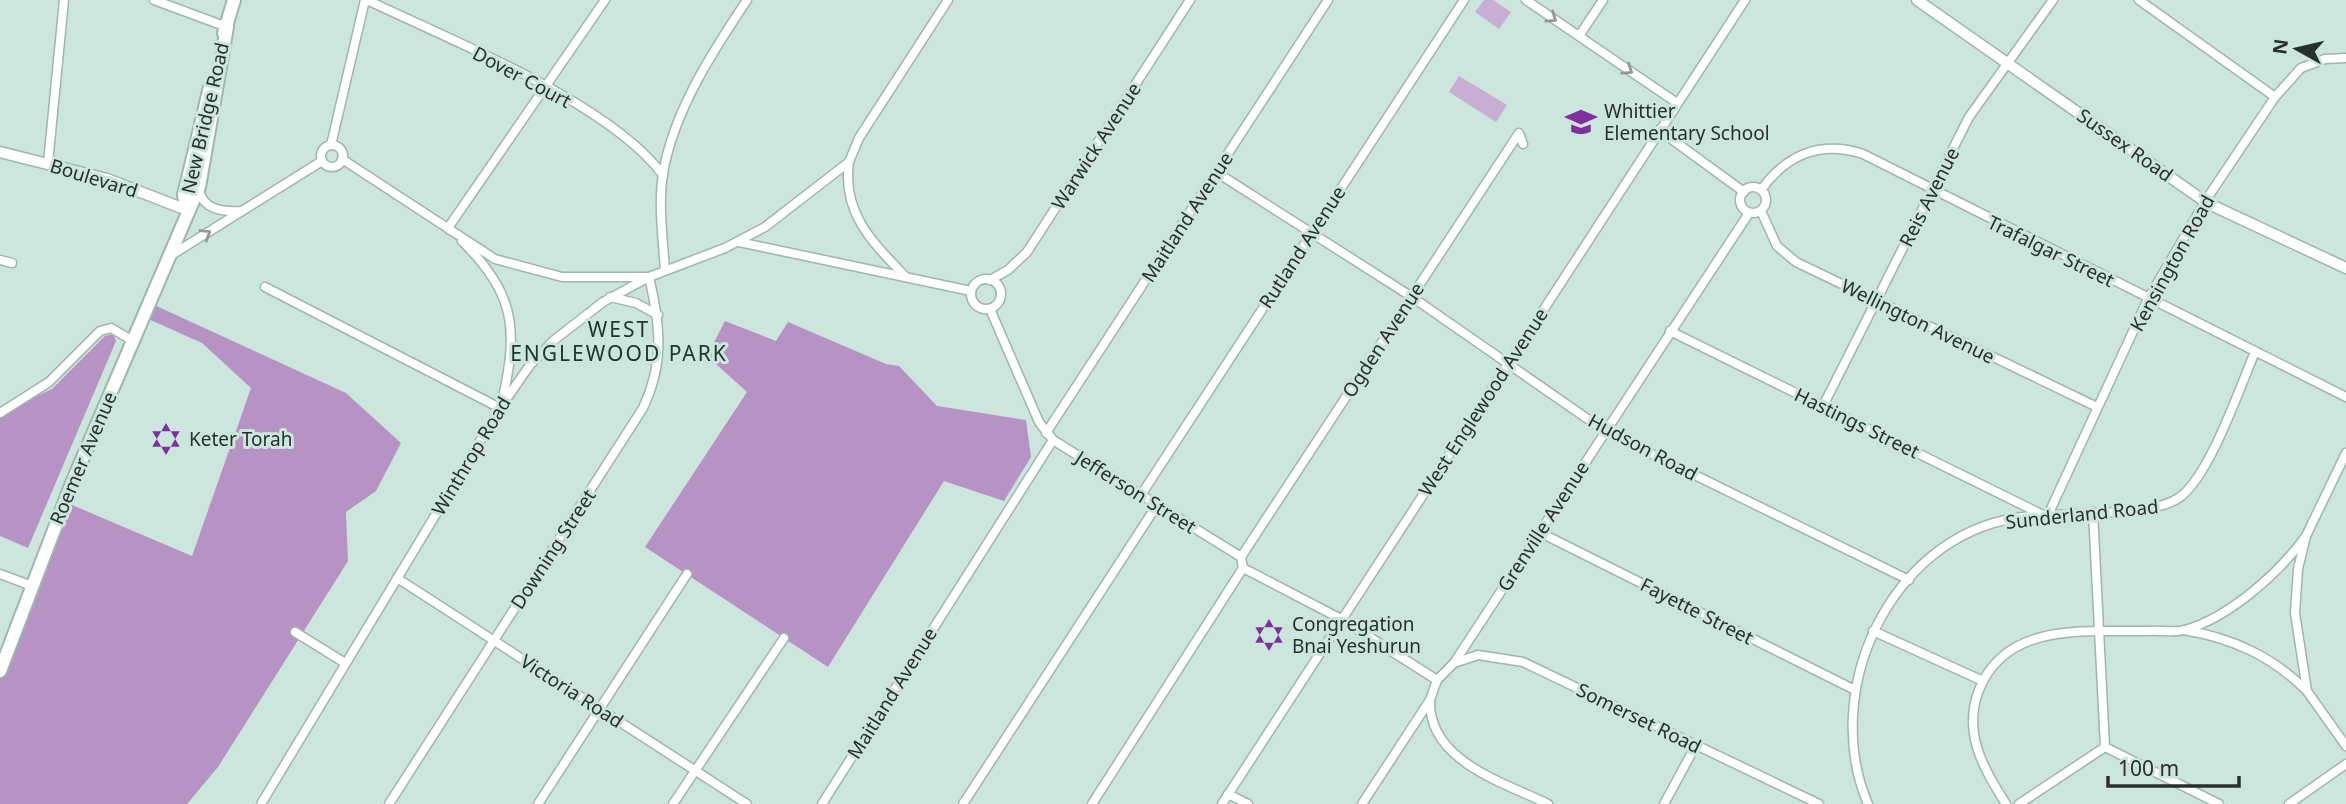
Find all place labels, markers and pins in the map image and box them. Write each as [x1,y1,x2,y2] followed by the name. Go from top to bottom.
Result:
[1604,98,1770,146] place label: Whittier Elementary School
[1564,105,1598,139] school or university icon: Whittier Elementary School
[149,422,183,456] synagogue icon: Keter Torah
[189,426,292,452] place label: Keter Torah
[1292,611,1421,659] place label: Congregation Bnai Yeshurun
[1252,618,1286,652] synagogue icon: Congregation Bnai Yeshurun

